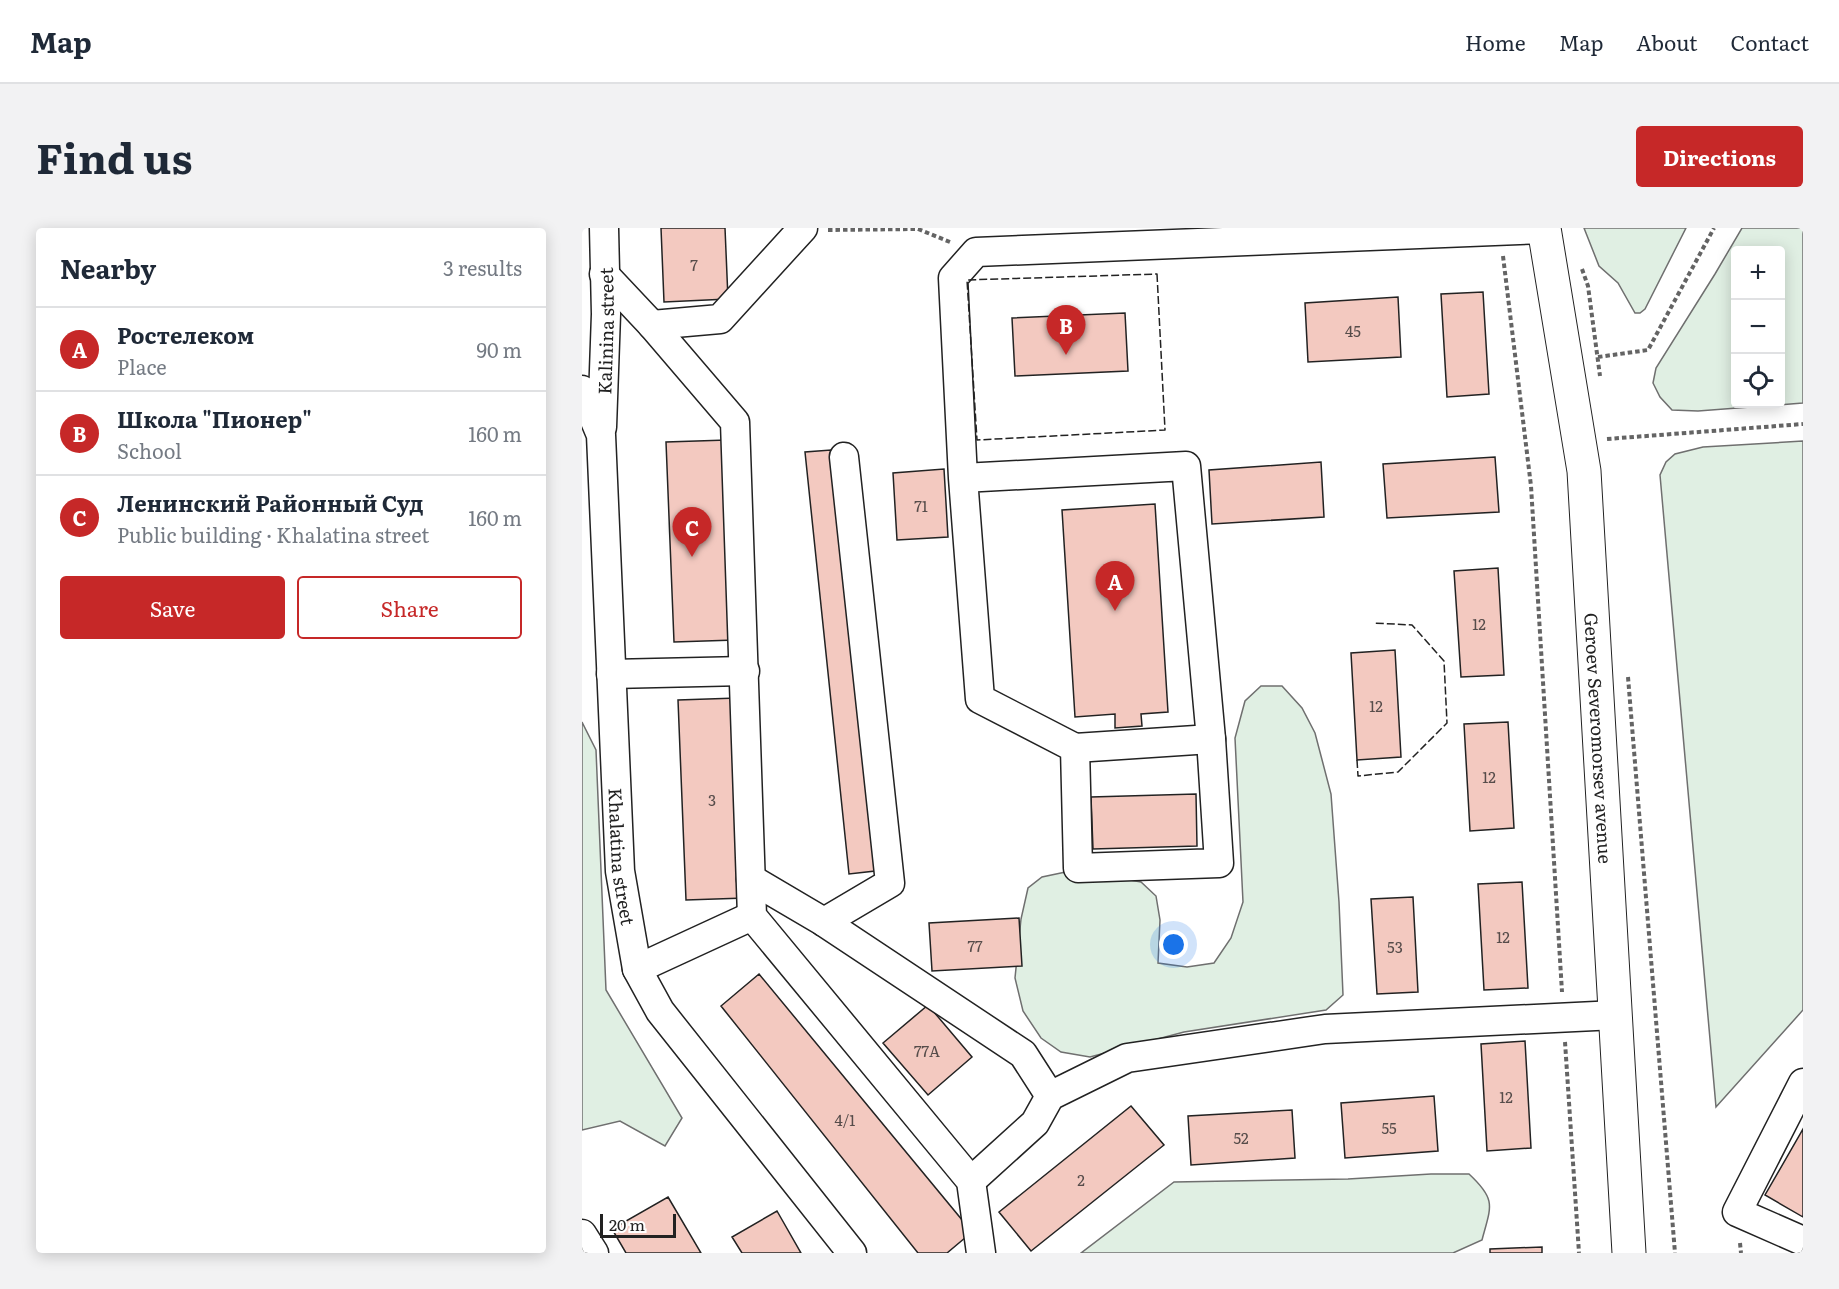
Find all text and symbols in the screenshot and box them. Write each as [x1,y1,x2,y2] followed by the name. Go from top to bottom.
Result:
[30,20,92,62] text: Map
[1465,26,1526,57] text: Home
[1559,26,1603,57] text: Map
[1636,26,1698,57] text: About
[1731,26,1809,57] text: Contact
[36,125,193,187] text: Find us
[1636,126,1803,187] button: Directions
[1731,246,1785,408] map controls
[1731,246,1785,300] button: +
[60,248,156,287] text: Nearby
[443,252,522,282] text: 3 results
[690,253,698,276] house number: 7
[590,266,620,395] street label: Kalinina street
[1731,300,1785,354] button: −
[1046,306,1086,355] pin: B
[117,318,254,351] text: Ростелеком
[1345,319,1361,342] house number: 45
[72,334,87,364] text: A
[477,334,522,364] text: 90 m
[117,351,167,381] text: Place
[1731,354,1785,408] button: locate
[117,402,312,435] text: Школа "Пионер"
[73,418,86,448] text: B
[468,418,522,448] text: 160 m
[117,435,182,465] text: School
[117,486,424,519] text: Ленинский Районный Суд
[914,494,928,517] house number: 71
[72,502,87,532] text: C
[468,502,522,532] text: 160 m
[672,508,712,557] pin: C
[117,519,429,549] text: Public building · Khalatina street
[1096,562,1134,611] pin: A
[60,576,285,639] button: Save
[297,576,522,639] button: Share
[1472,612,1486,635] house number: 12
[1579,612,1620,864] street label: Geroev Severomorsev avenue
[1369,694,1383,717] house number: 12
[1482,765,1496,788] house number: 12
[603,787,643,928] street label: Khalatina street
[708,788,716,811] house number: 3
[1496,925,1510,948] house number: 12
[1159,930,1188,959] your location
[967,934,983,957] house number: 77
[1387,935,1403,958] house number: 53
[914,1039,940,1062] house number: 77А
[1499,1085,1513,1108] house number: 12
[835,1108,855,1131] house number: 4/1
[1381,1116,1397,1139] house number: 55
[1233,1126,1249,1149] house number: 52
[1077,1168,1085,1191] house number: 2
[600,1211,676,1238] scale bar
[609,1212,645,1236] text: 20 m

